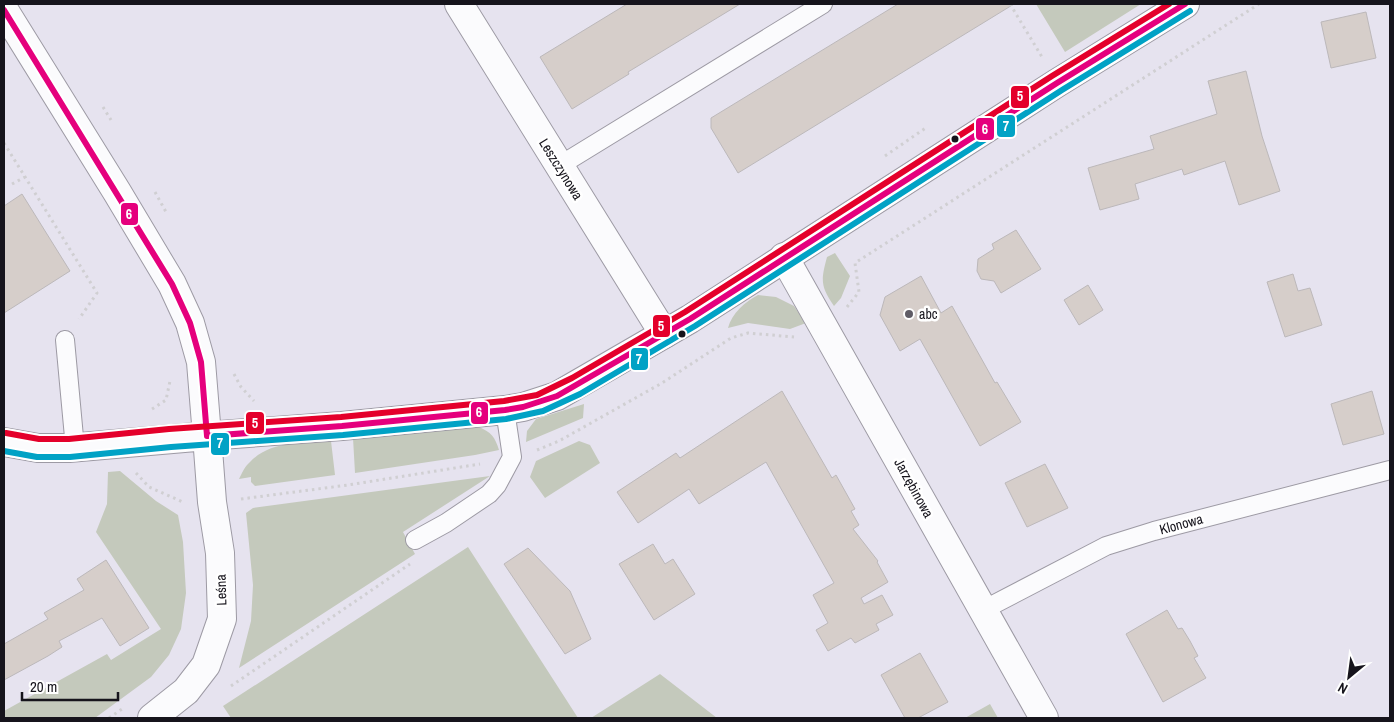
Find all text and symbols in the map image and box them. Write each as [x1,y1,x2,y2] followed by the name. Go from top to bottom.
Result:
[1010,85,1030,109] line badge: 5
[1017,87,1024,105] text: 5
[996,114,1016,138] line badge: 7
[975,117,995,141] line badge: 6
[1003,117,1010,135] text: 7
[982,120,988,138] text: 6
[950,134,960,144] unlabelled marker
[535,135,587,204] street label: Leszczynowa
[120,202,139,226] line badge: 6
[126,205,132,223] text: 6
[919,305,938,323] place label: abc
[903,308,915,320] marker: abc
[652,314,671,338] line badge: 5
[658,317,665,335] text: 5
[677,329,687,339] unlabelled marker
[630,347,649,371] line badge: 7
[636,350,643,368] text: 7
[470,401,489,425] line badge: 6
[476,403,482,421] text: 6
[245,411,265,435] line badge: 5
[252,414,259,432] text: 5
[210,432,230,456] line badge: 7
[217,434,224,452] text: 7
[890,455,938,521] street label: Jarzębinowa
[1157,509,1205,538] street label: Klonowa
[211,573,231,606] street label: Leśna
[1324,652,1374,702] north arrow
[22,670,119,702] scale bar
[30,676,57,697] text: 20 m
[1335,678,1351,698] text: N

